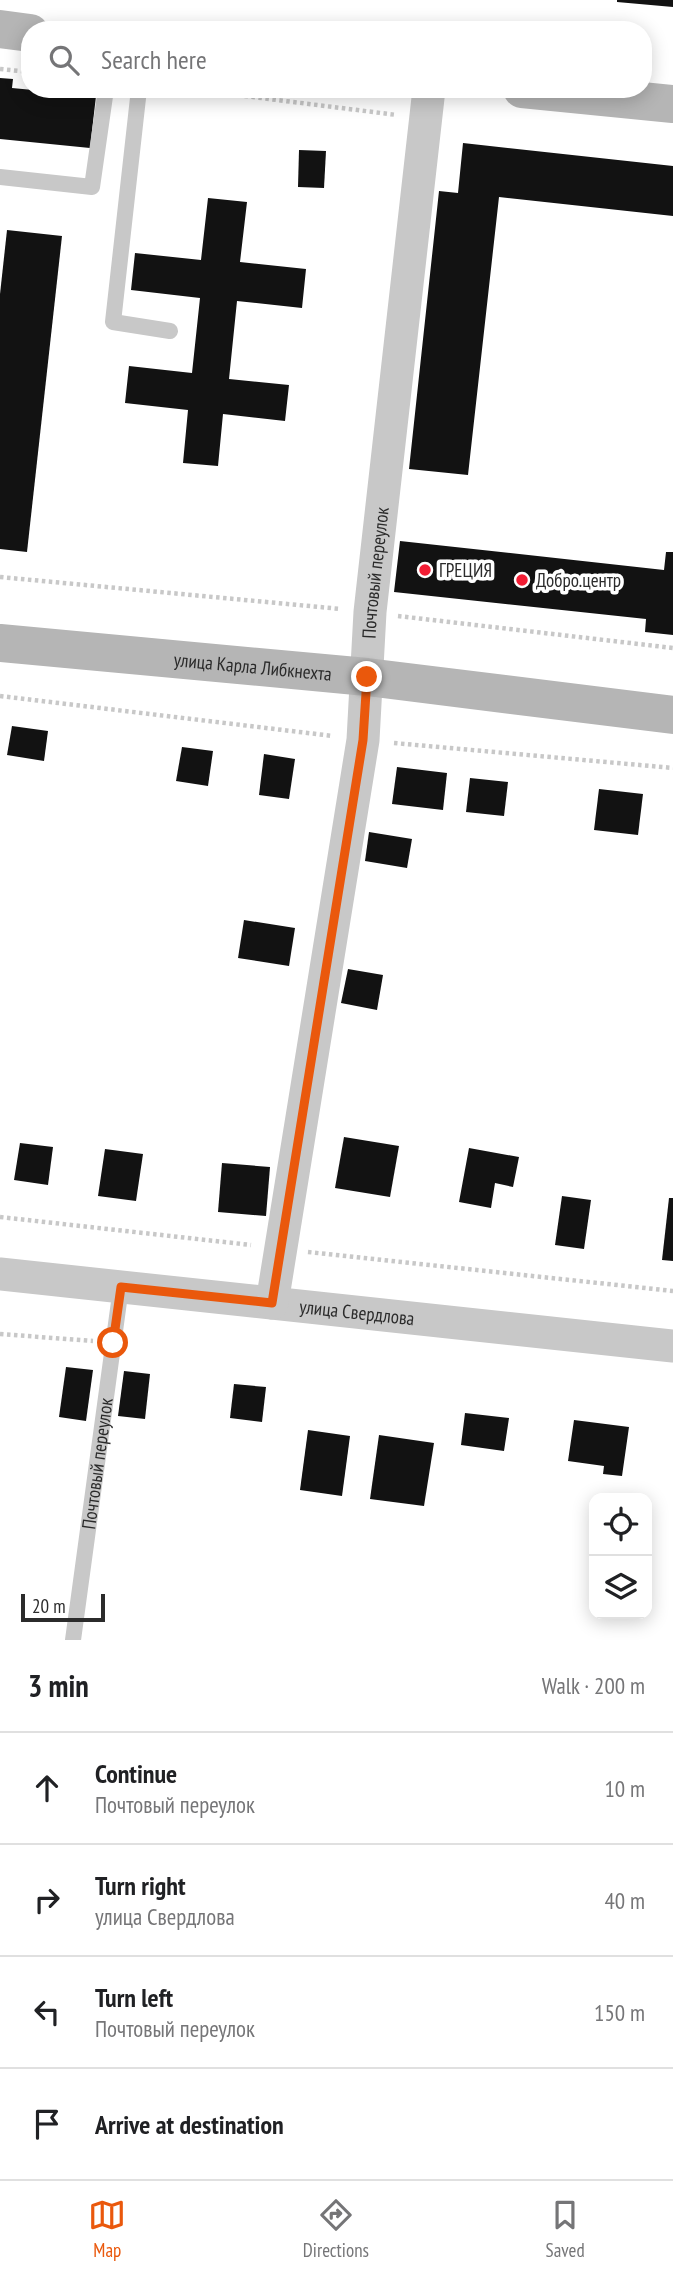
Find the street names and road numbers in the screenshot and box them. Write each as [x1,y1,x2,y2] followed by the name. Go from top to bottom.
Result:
[357,505,394,639] street label: Почтовый переулок
[173,647,333,686] street label: улица Карла Либкнехта
[298,1294,416,1330] street label: улица Свердлова
[76,1396,118,1531] street label: Почтовый переулок

